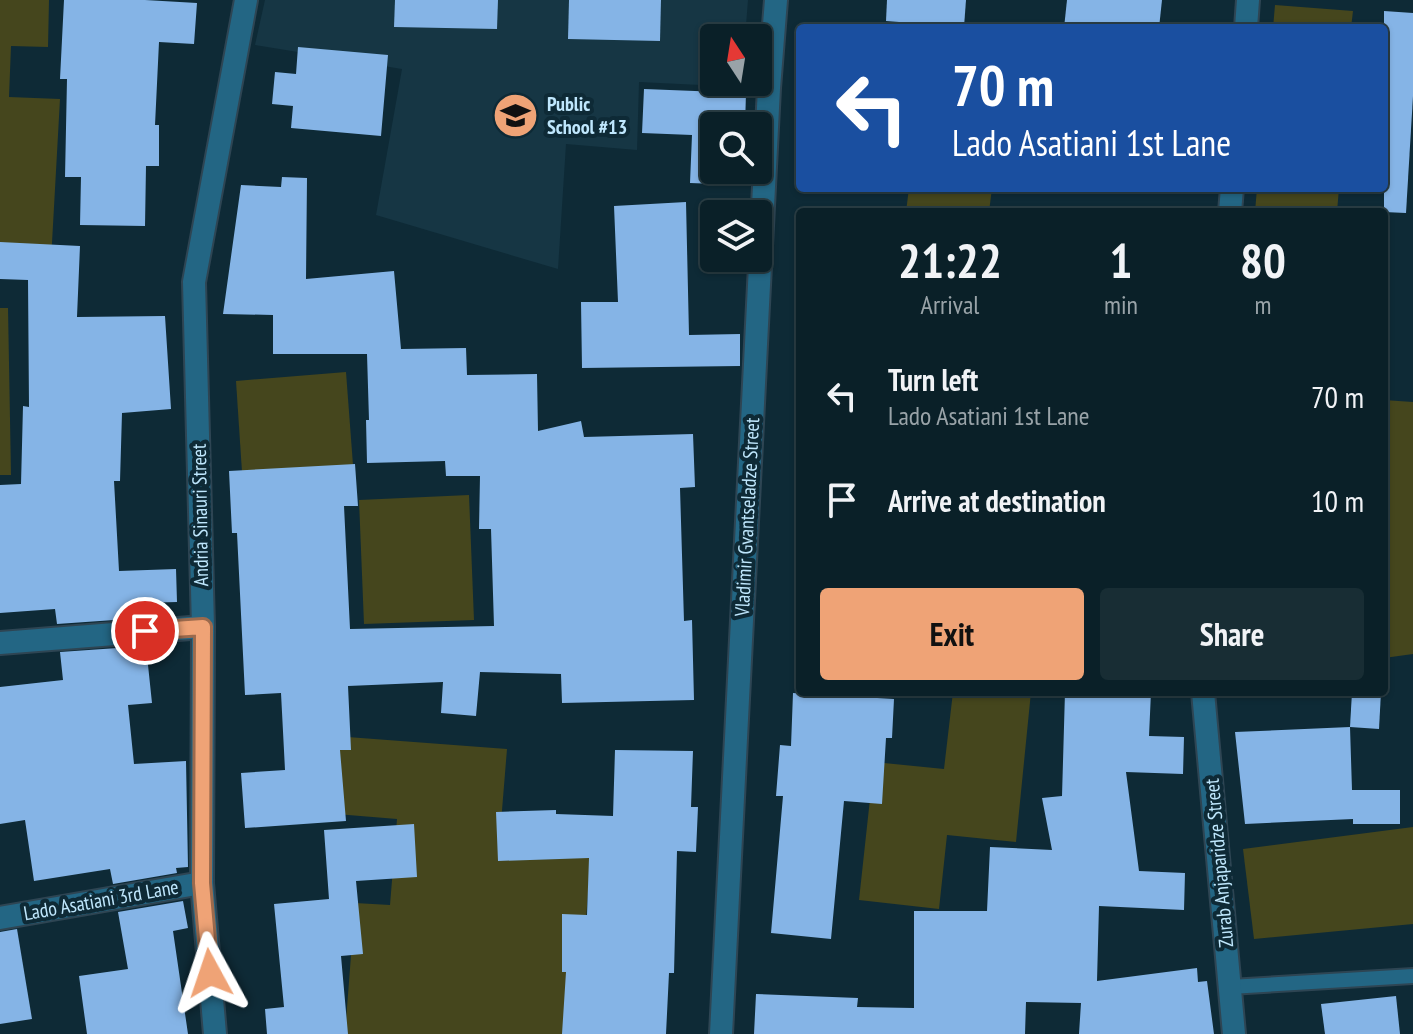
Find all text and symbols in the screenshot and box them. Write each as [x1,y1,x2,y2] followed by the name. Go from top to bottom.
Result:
[700,24,772,96] north arrow
[700,24,772,272] map controls
[952,49,1054,121] text: 70 m
[820,56,924,160] icon: left
[492,91,540,139] school or university icon: Public School #13
[547,91,627,140] place label: Public School #13
[700,112,772,184] button: search
[952,119,1231,166] text: Lado Asatiani 1st Lane
[700,200,772,272] button: layers
[898,229,1002,291] text: 21:22
[1109,229,1132,291] text: 1
[1240,229,1286,291] text: 80
[921,288,979,321] text: Arrival
[1104,288,1138,321] text: min
[1254,288,1271,321] text: m
[888,360,978,399] text: Turn left
[820,374,864,418] icon: left
[1311,377,1364,416] text: 70 m
[888,399,1090,432] text: Lado Asatiani 1st Lane
[729,416,765,618] street label: Vladimir Gvantseladze Street
[186,443,214,587] street label: Andria Sinauri Street
[820,478,864,522] icon: arrive
[888,481,1106,520] text: Arrive at destination
[1311,481,1364,520] text: 10 m
[820,588,1084,680] button: Exit
[1100,588,1364,680] button: Share
[111,597,179,665] pin
[123,609,167,653] icon: arrive
[1199,777,1239,949] street label: Zurab Anjaparidze Street
[21,874,181,926] street label: Lado Asatiani 3rd Lane
[168,931,252,1015] position arrow

